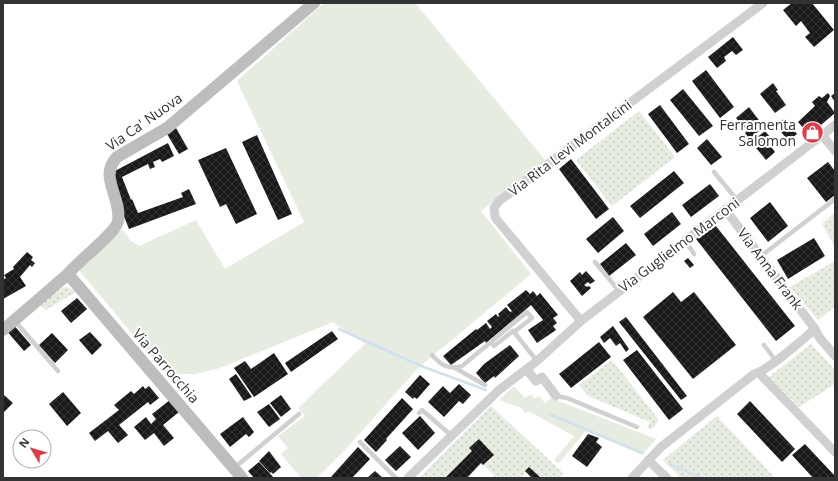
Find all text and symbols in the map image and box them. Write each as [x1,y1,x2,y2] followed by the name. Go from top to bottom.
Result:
[102,88,186,155] street label: Via Ca' Nuova
[504,95,635,200] street label: Via Rita Levi Montalcini
[720,115,796,150] place label: Ferramenta Salomon
[799,120,825,146] shop icon: Ferramenta Salomon
[614,193,743,296] street label: Via Guglielmo Marconi
[734,224,808,314] street label: Via Anna Frank
[129,324,204,407] street label: Via Parrocchia
[12,429,52,469] north arrow
[15,434,32,451] text: N

